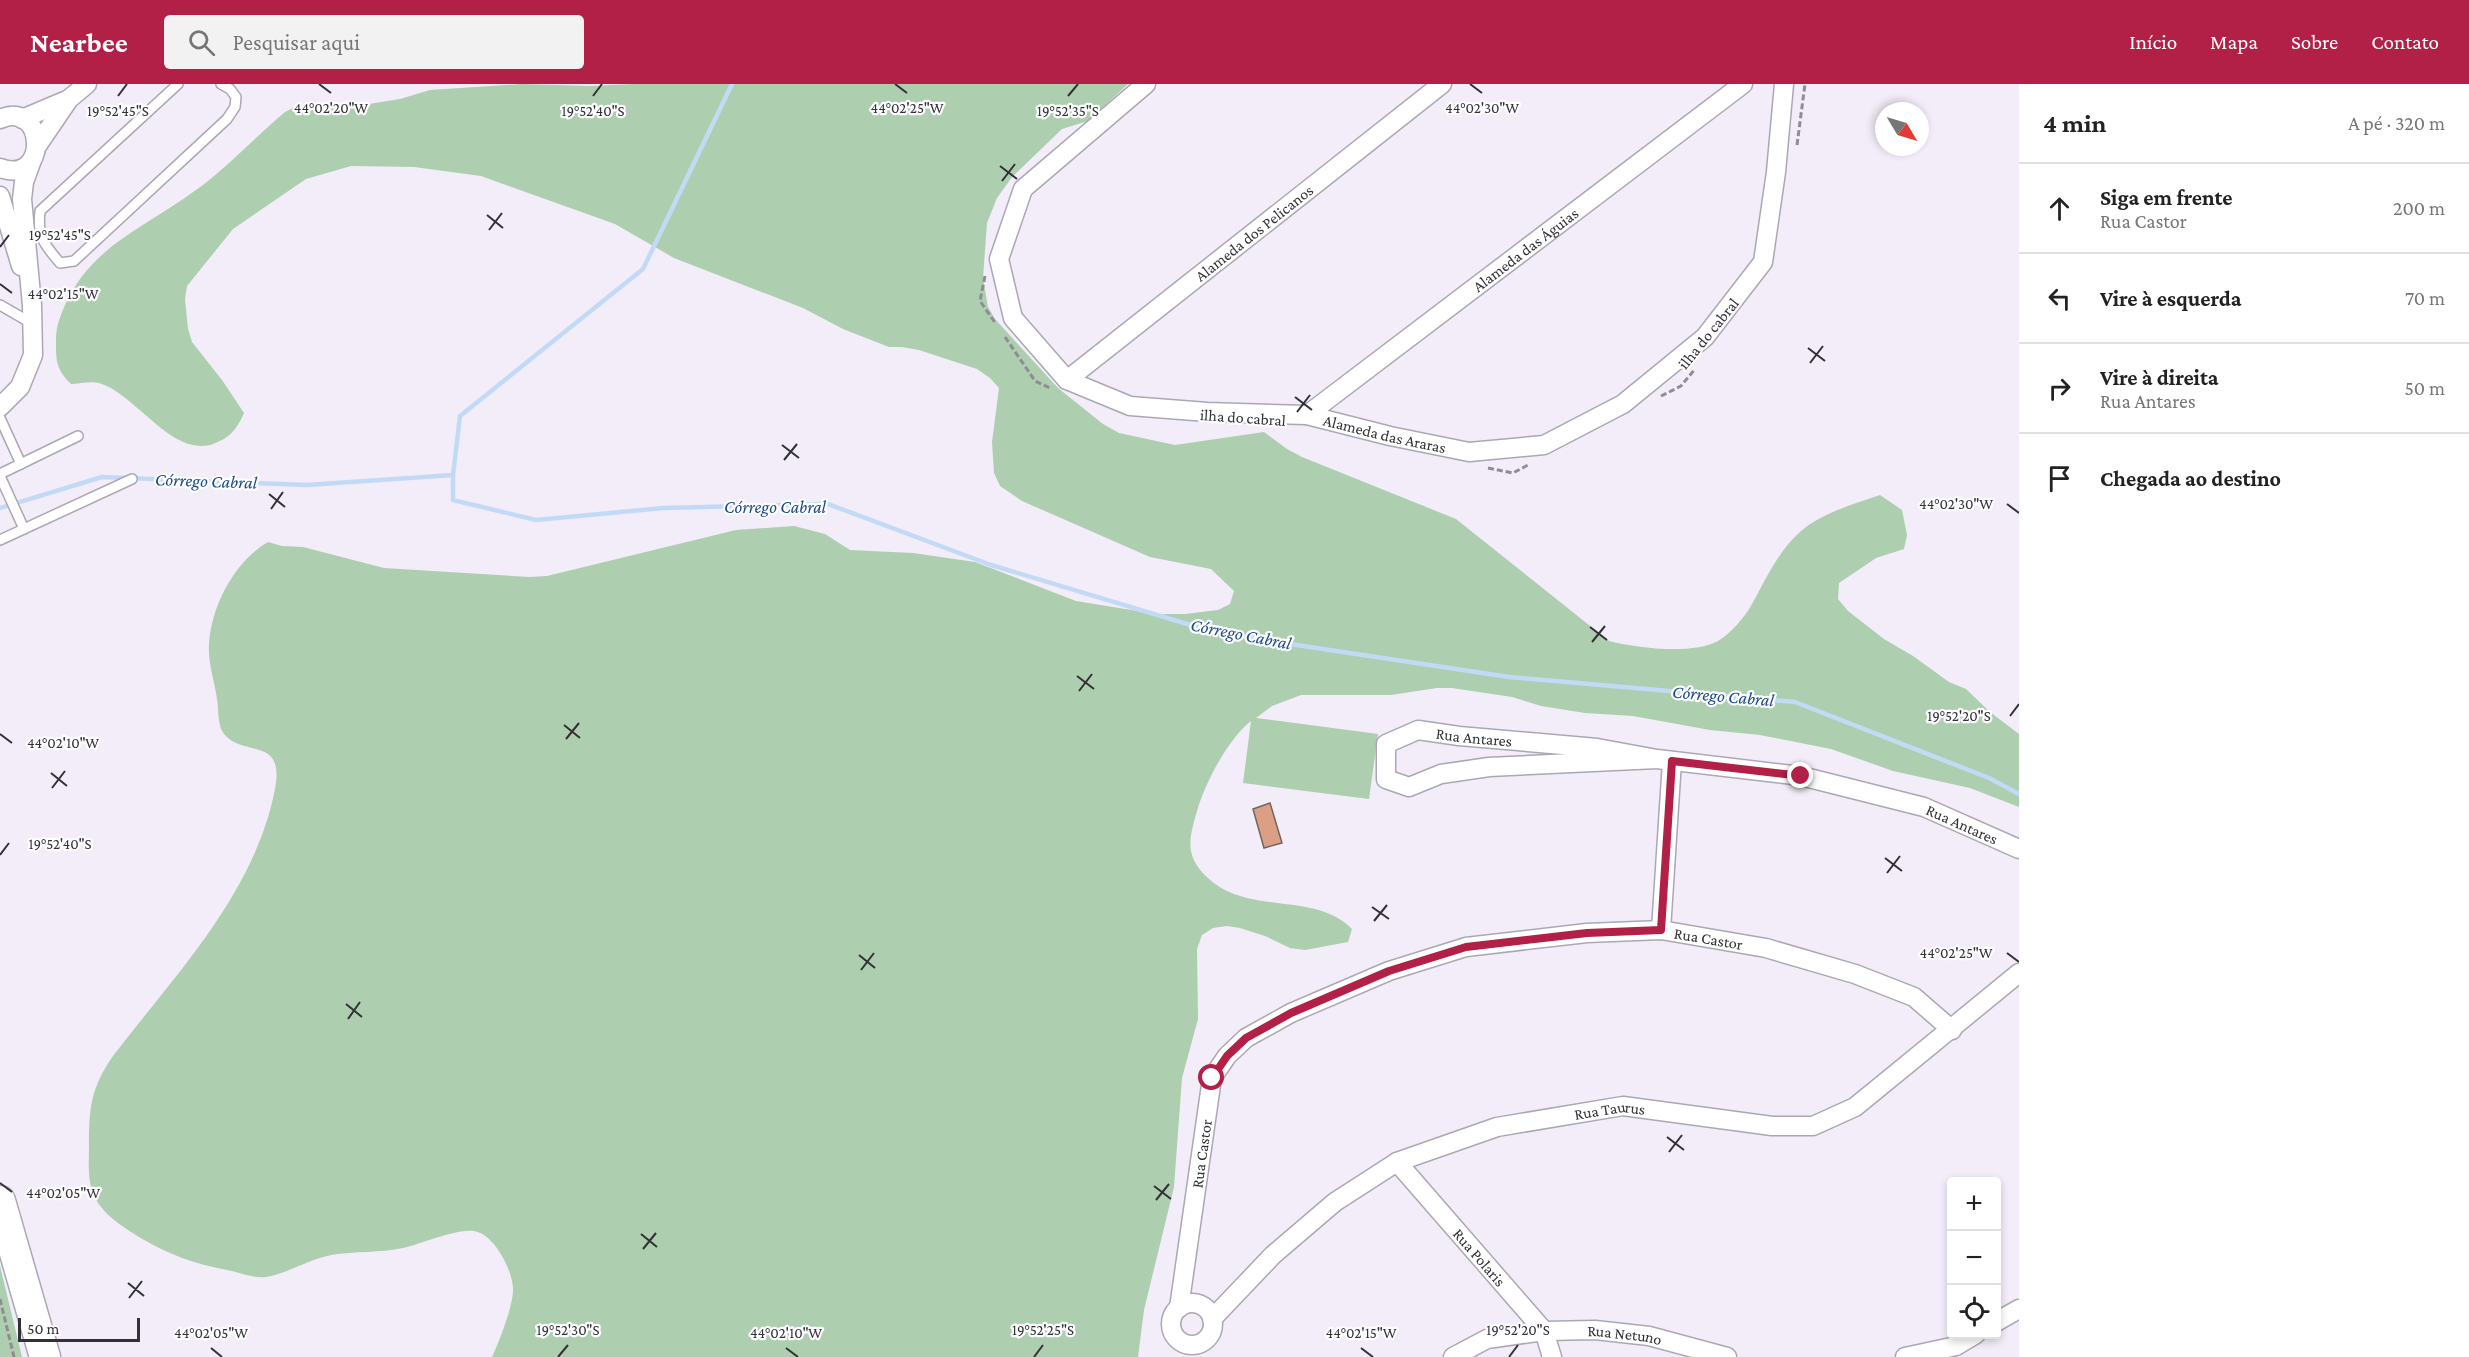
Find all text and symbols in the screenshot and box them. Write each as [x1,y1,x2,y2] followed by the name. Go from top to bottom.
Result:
[164,15,584,69] search box
[185,26,218,59] icon: search
[30,27,128,58] text: Nearbee
[233,30,360,55] text: Pesquisar aqui
[2129,30,2177,54] text: Início
[2210,30,2258,54] text: Mapa
[2291,30,2338,54] text: Sobre
[2371,30,2439,54] text: Contato
[294,100,368,116] text: 44°02'20"W
[870,100,944,116] text: 44°02'25"W
[1445,100,1519,116] text: 44°02'30"W
[1875,102,1929,156] north arrow
[87,103,149,119] text: 19°52'45"S
[561,103,625,119] text: 19°52'40"S
[1037,103,1099,119] text: 19°52'35"S
[2043,109,2107,138] text: 4 min
[2348,112,2445,134] text: A pé · 320 m
[1192,181,1316,285] street label: Alameda dos Pelicanos
[2100,185,2233,210] text: Siga em frente
[2043,192,2076,225] icon: ahead
[2393,197,2445,219] text: 200 m
[1470,204,1582,295] street label: Alameda das Águias
[2100,210,2187,232] text: Rua Castor
[29,227,91,243] text: 19°52'45"S
[2043,282,2076,315] icon: left
[28,286,99,302] text: 44°02'15"W
[2100,286,2241,311] text: Vire à esquerda
[2405,287,2445,309] text: 70 m
[1675,295,1742,372] street label: ilha do cabral
[2100,365,2219,390] text: Vire à direita
[2043,372,2076,405] icon: right
[2404,377,2445,399] text: 50 m
[2100,390,2196,412] text: Rua Antares
[1199,406,1286,429] street label: ilha do cabral
[1322,411,1448,456] street label: Alameda das Araras
[2043,462,2076,495] icon: arrive
[2100,466,2281,491] text: Chegada ao destino
[155,469,258,493] water label: Córrego Cabral
[1919,496,1993,512] text: 44°02'30"W
[724,497,827,517] water label: Córrego Cabral
[1189,614,1294,654] water label: Córrego Cabral
[1671,682,1775,710] water label: Córrego Cabral
[1927,708,1991,724] text: 19°52'20"S
[1435,725,1513,750] street label: Rua Antares
[27,735,99,751] text: 44°02'10"W
[1787,762,1813,788] route end
[1923,801,2000,848] street label: Rua Antares
[28,836,92,852] text: 19°52'40"S
[1673,924,1744,953] street label: Rua Castor
[1919,945,1993,961] text: 44°02'25"W
[1198,1064,1224,1090] route start
[1573,1098,1646,1123] street label: Rua Taurus
[1188,1118,1215,1189] street label: Rua Castor
[1947,1177,2001,1339] map controls
[1947,1177,2001,1231] button: +
[26,1185,100,1201] text: 44°02'05"W
[1450,1225,1509,1290] street label: Rua Polaris
[1947,1231,2001,1285] button: −
[1947,1285,2001,1339] button: locate
[18,1315,140,1342] scale bar
[27,1320,59,1337] text: 50 m
[536,1322,600,1338] text: 19°52'30"S
[1012,1322,1074,1338] text: 19°52'25"S
[1486,1322,1550,1338] text: 19°52'20"S
[1587,1322,1664,1348] street label: Rua Netuno
[174,1325,248,1341] text: 44°02'05"W
[750,1325,822,1341] text: 44°02'10"W
[1326,1325,1397,1341] text: 44°02'15"W

